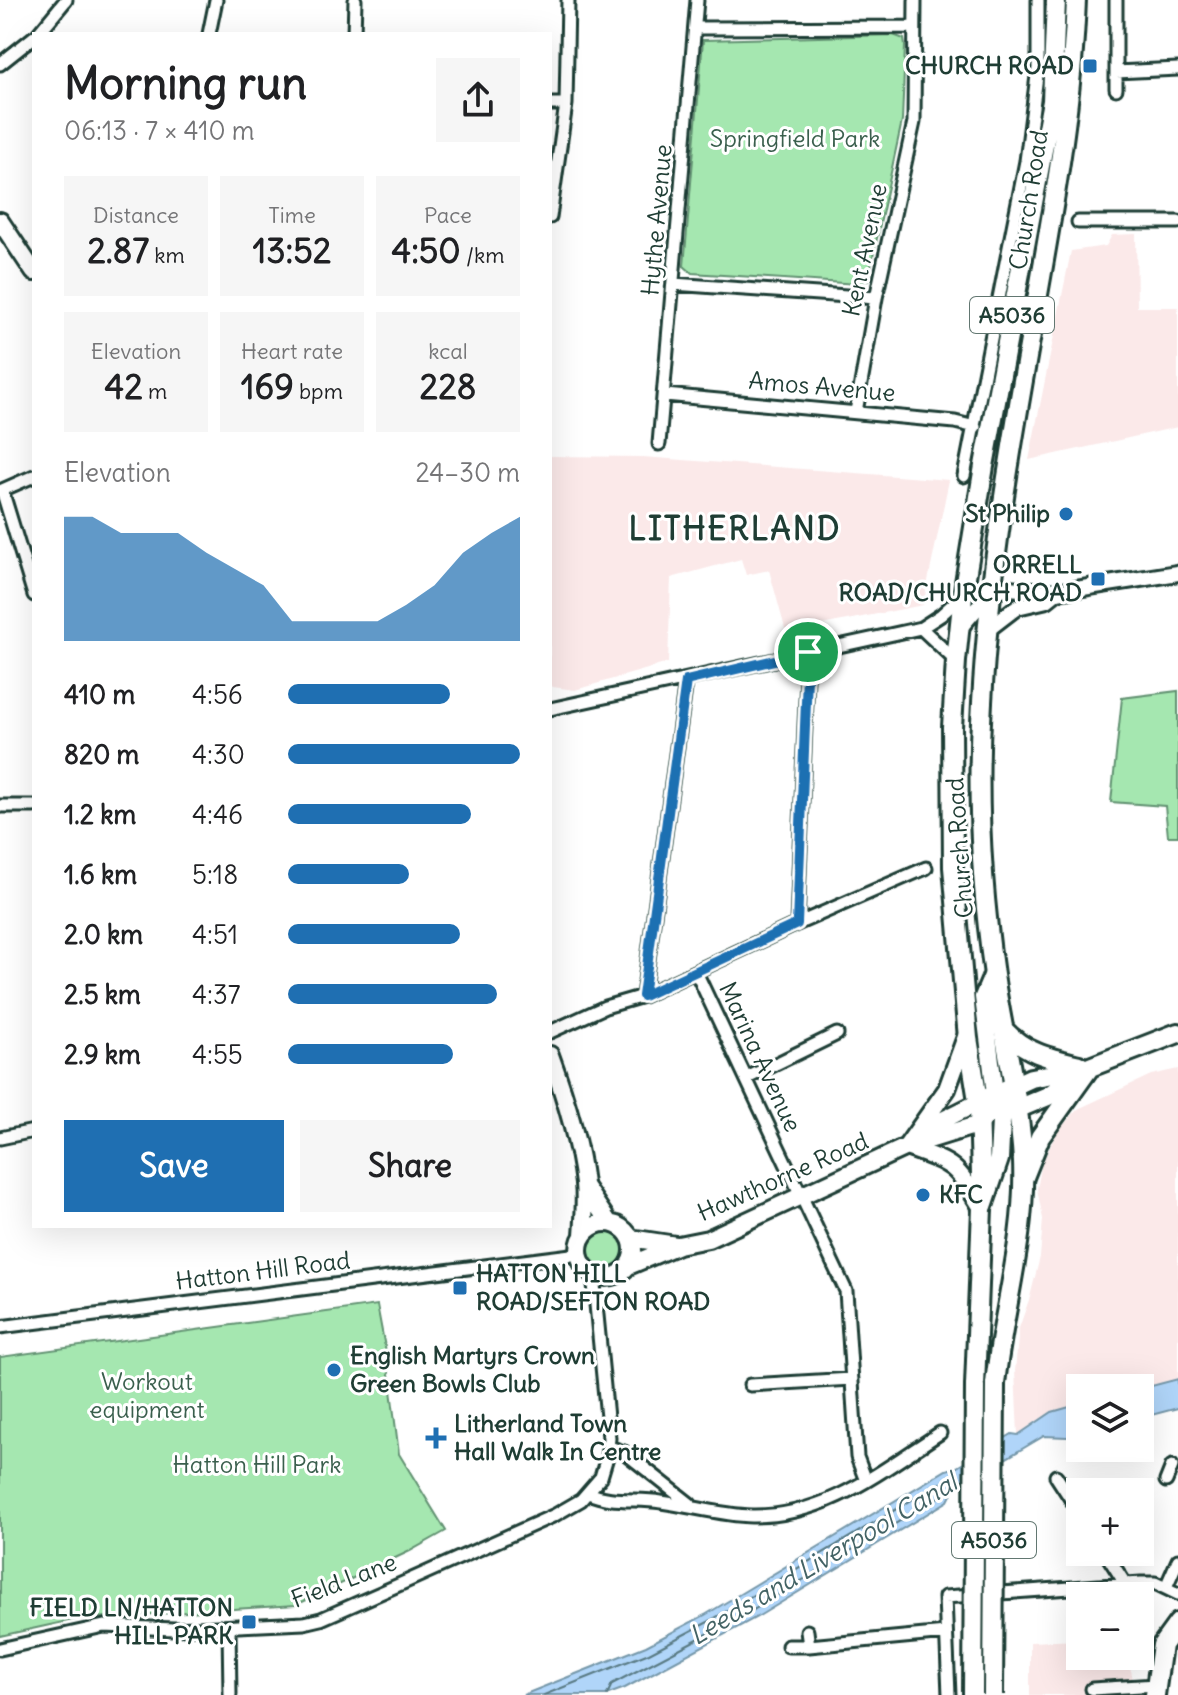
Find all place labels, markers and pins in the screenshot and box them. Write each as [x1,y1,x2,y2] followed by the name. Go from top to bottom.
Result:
[905,50,1074,80] place label: CHURCH ROAD
[1081,57,1099,75] marker: CHURCH ROAD
[965,498,1050,528] place label: St Philip
[1057,505,1075,523] marker: St Philip
[838,549,1082,607] place label: ORRELL ROAD/CHURCH ROAD
[1089,570,1107,588] marker: ORRELL ROAD/CHURCH ROAD
[774,618,842,686] pin
[939,1179,983,1209] place label: KFC
[914,1186,932,1204] marker: KFC
[476,1258,710,1316] place label: HATTON HILL ROAD/SEFTON ROAD
[451,1279,469,1297] marker: HATTON HILL ROAD/SEFTON ROAD
[350,1340,595,1398] place label: English Martyrs Crown Green Bowls Club
[325,1361,343,1379] marker: English Martyrs Crown Green Bowls Club
[454,1408,661,1466] place label: Litherland Town Hall Walk In Centre
[425,1427,447,1449] marker: Litherland Town Hall Walk In Centre
[30,1592,233,1650] place label: FIELD LN/HATTON HILL PARK
[240,1613,258,1631] marker: FIELD LN/HATTON HILL PARK

